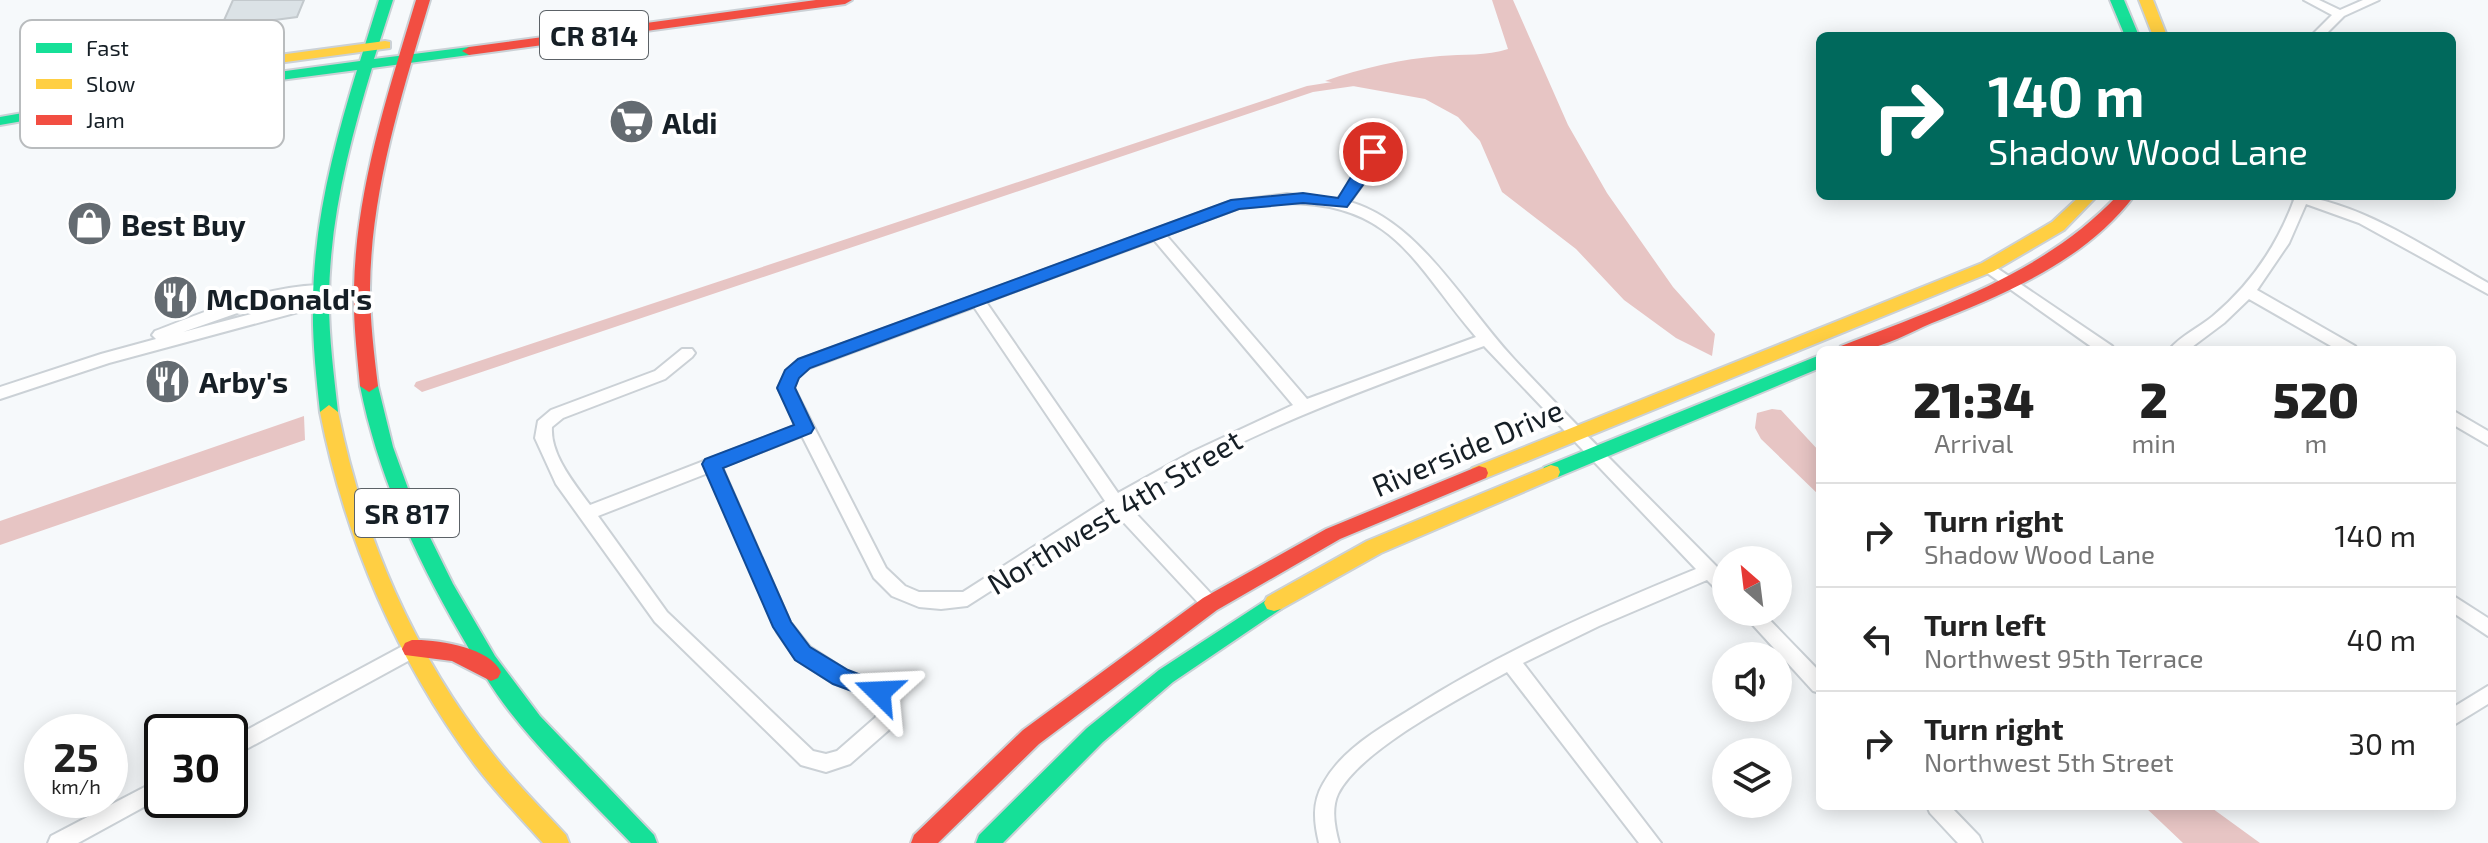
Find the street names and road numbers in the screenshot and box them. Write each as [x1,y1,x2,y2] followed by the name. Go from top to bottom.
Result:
[540,11,648,59] road number: CR 814
[1366,391,1568,503] street label: Riverside Drive
[980,421,1248,601] street label: Northwest 4th Street
[355,489,459,537] road number: SR 817

